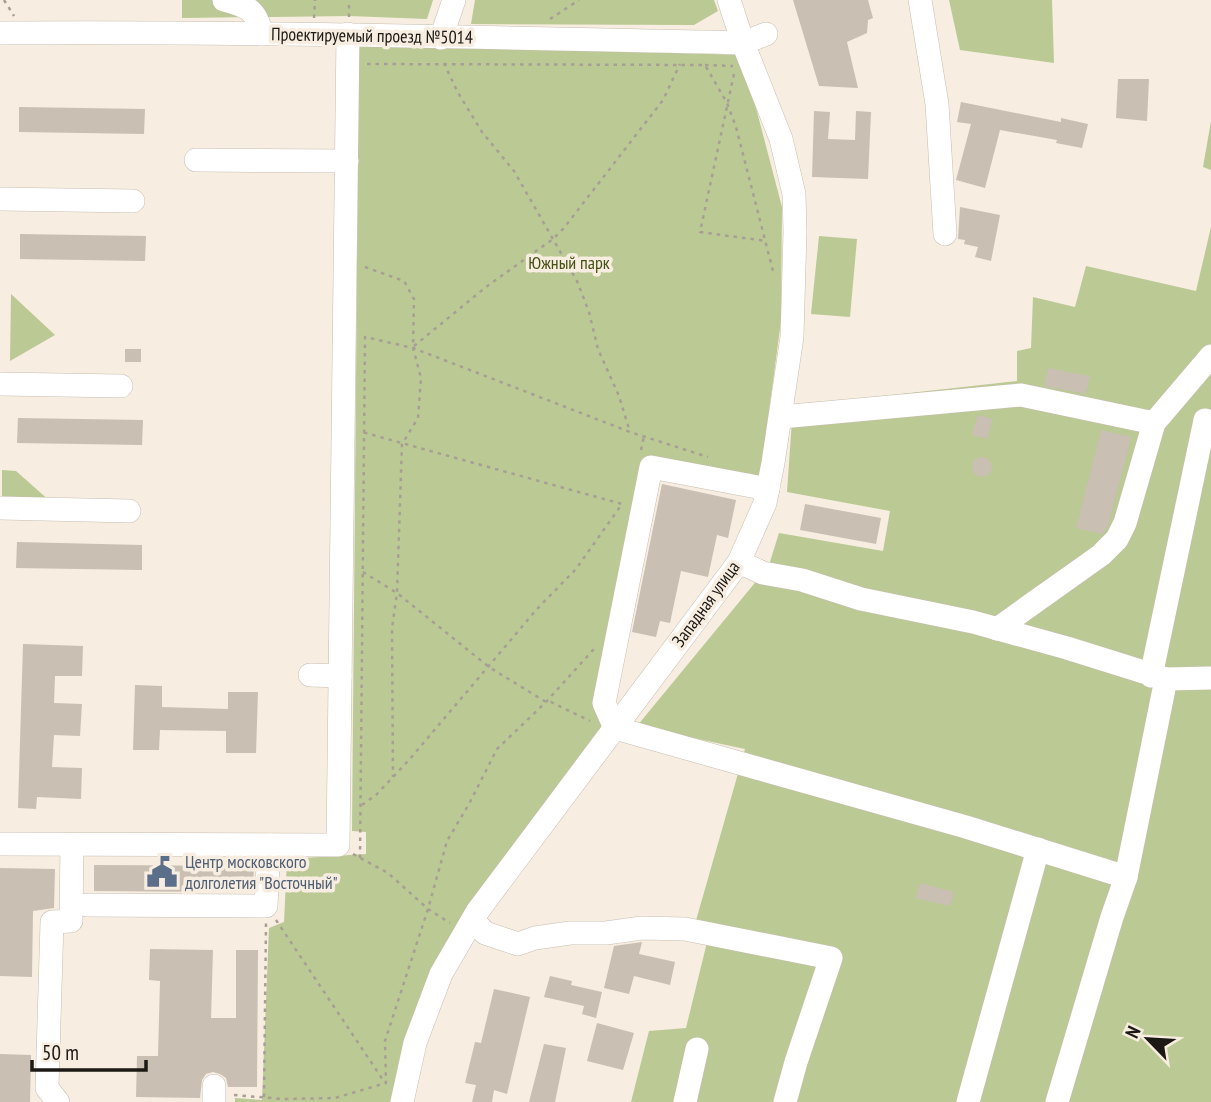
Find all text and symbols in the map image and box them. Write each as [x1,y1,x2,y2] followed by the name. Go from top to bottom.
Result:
[271,22,473,49] street label: Проектируемый проезд №5014
[528,251,610,274] park label: Южный парк
[667,556,744,651] street label: Западная улица
[185,850,338,894] place label: Центр московского долголетия "Восточный"
[145,855,179,889] public building icon: Центр московского долголетия "Восточный"
[1113,1004,1183,1074] north arrow
[1120,1022,1146,1042] text: N
[32,1028,145,1072] scale bar
[42,1039,79,1066] text: 50 m

